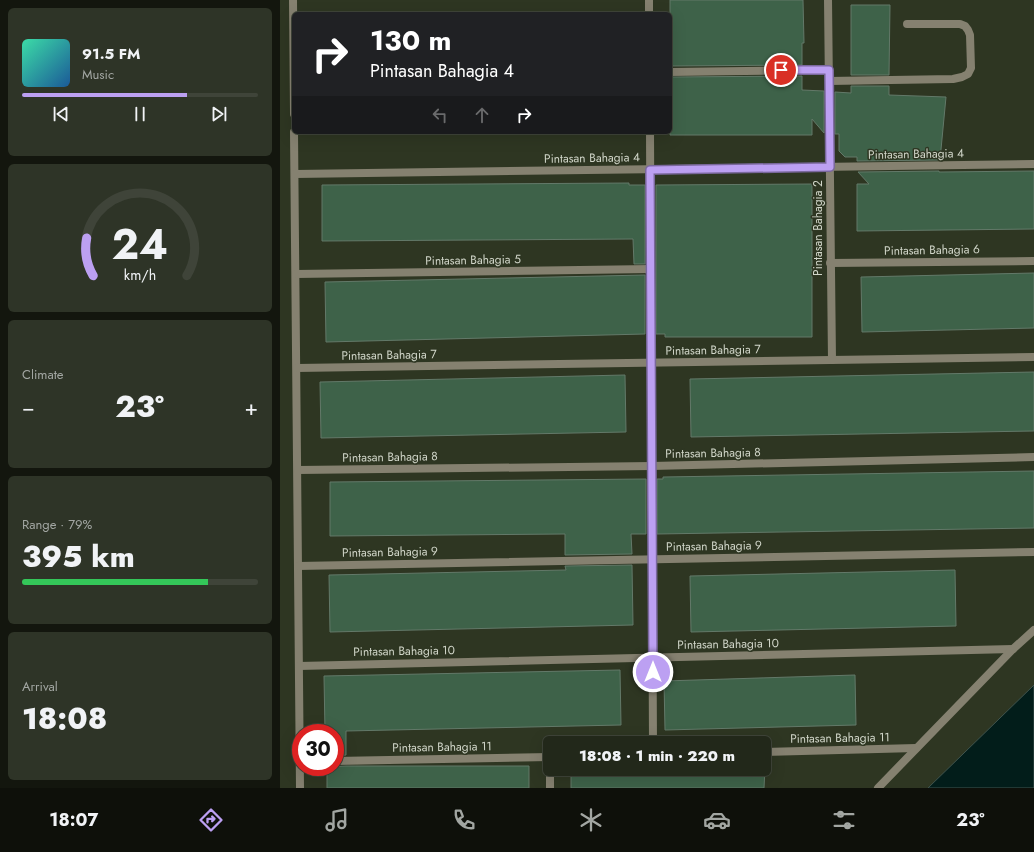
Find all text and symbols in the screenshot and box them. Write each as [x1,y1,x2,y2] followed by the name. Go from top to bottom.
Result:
[370,20,452,61] text: 130 m
[304,28,356,80] icon: right
[82,43,140,65] text: 91.5 FM
[764,53,798,87] pin
[370,58,514,84] text: Pintasan Bahagia 4
[770,59,792,81] icon: arrive
[82,65,114,84] text: Music
[50,103,72,125] icon: previous
[129,103,151,125] icon: pause
[208,103,230,125] icon: next
[429,104,451,126] icon: left
[471,104,493,126] icon: ahead
[513,104,535,126] icon: right
[868,144,964,164] street label: Pintasan Bahagia 4
[544,148,640,168] street label: Pintasan Bahagia 4
[809,180,827,276] street label: Pintasan Bahagia 2
[112,214,168,275] text: 24
[884,240,980,260] street label: Pintasan Bahagia 6
[425,250,521,270] street label: Pintasan Bahagia 5
[124,265,156,285] text: km/h
[665,340,762,360] street label: Pintasan Bahagia 7
[341,345,438,365] street label: Pintasan Bahagia 7
[22,365,63,384] text: Climate
[115,385,164,428] text: 23°
[22,391,35,423] text: −
[244,391,258,423] text: +
[665,443,761,463] street label: Pintasan Bahagia 8
[342,447,438,467] street label: Pintasan Bahagia 8
[22,515,92,534] text: Range · 79%
[22,535,135,578] text: 395 km
[666,536,762,556] street label: Pintasan Bahagia 9
[342,542,438,562] street label: Pintasan Bahagia 9
[677,634,779,654] street label: Pintasan Bahagia 10
[353,641,455,661] street label: Pintasan Bahagia 10
[632,651,674,693] position arrow
[22,677,58,696] text: Arrival
[22,697,107,740] text: 18:08
[292,724,344,776] speed limit sign: 30
[790,728,890,748] street label: Pintasan Bahagia 11
[392,737,492,757] street label: Pintasan Bahagia 11
[579,745,735,767] text: 18:08 · 1 min · 220 m
[197,806,225,834] icon: directions
[323,806,351,834] icon: music
[450,806,478,834] icon: phone
[577,806,605,834] icon: climate
[703,806,731,834] icon: car
[830,806,858,834] icon: filters
[49,807,98,833] text: 18:07
[956,807,985,833] text: 23°

